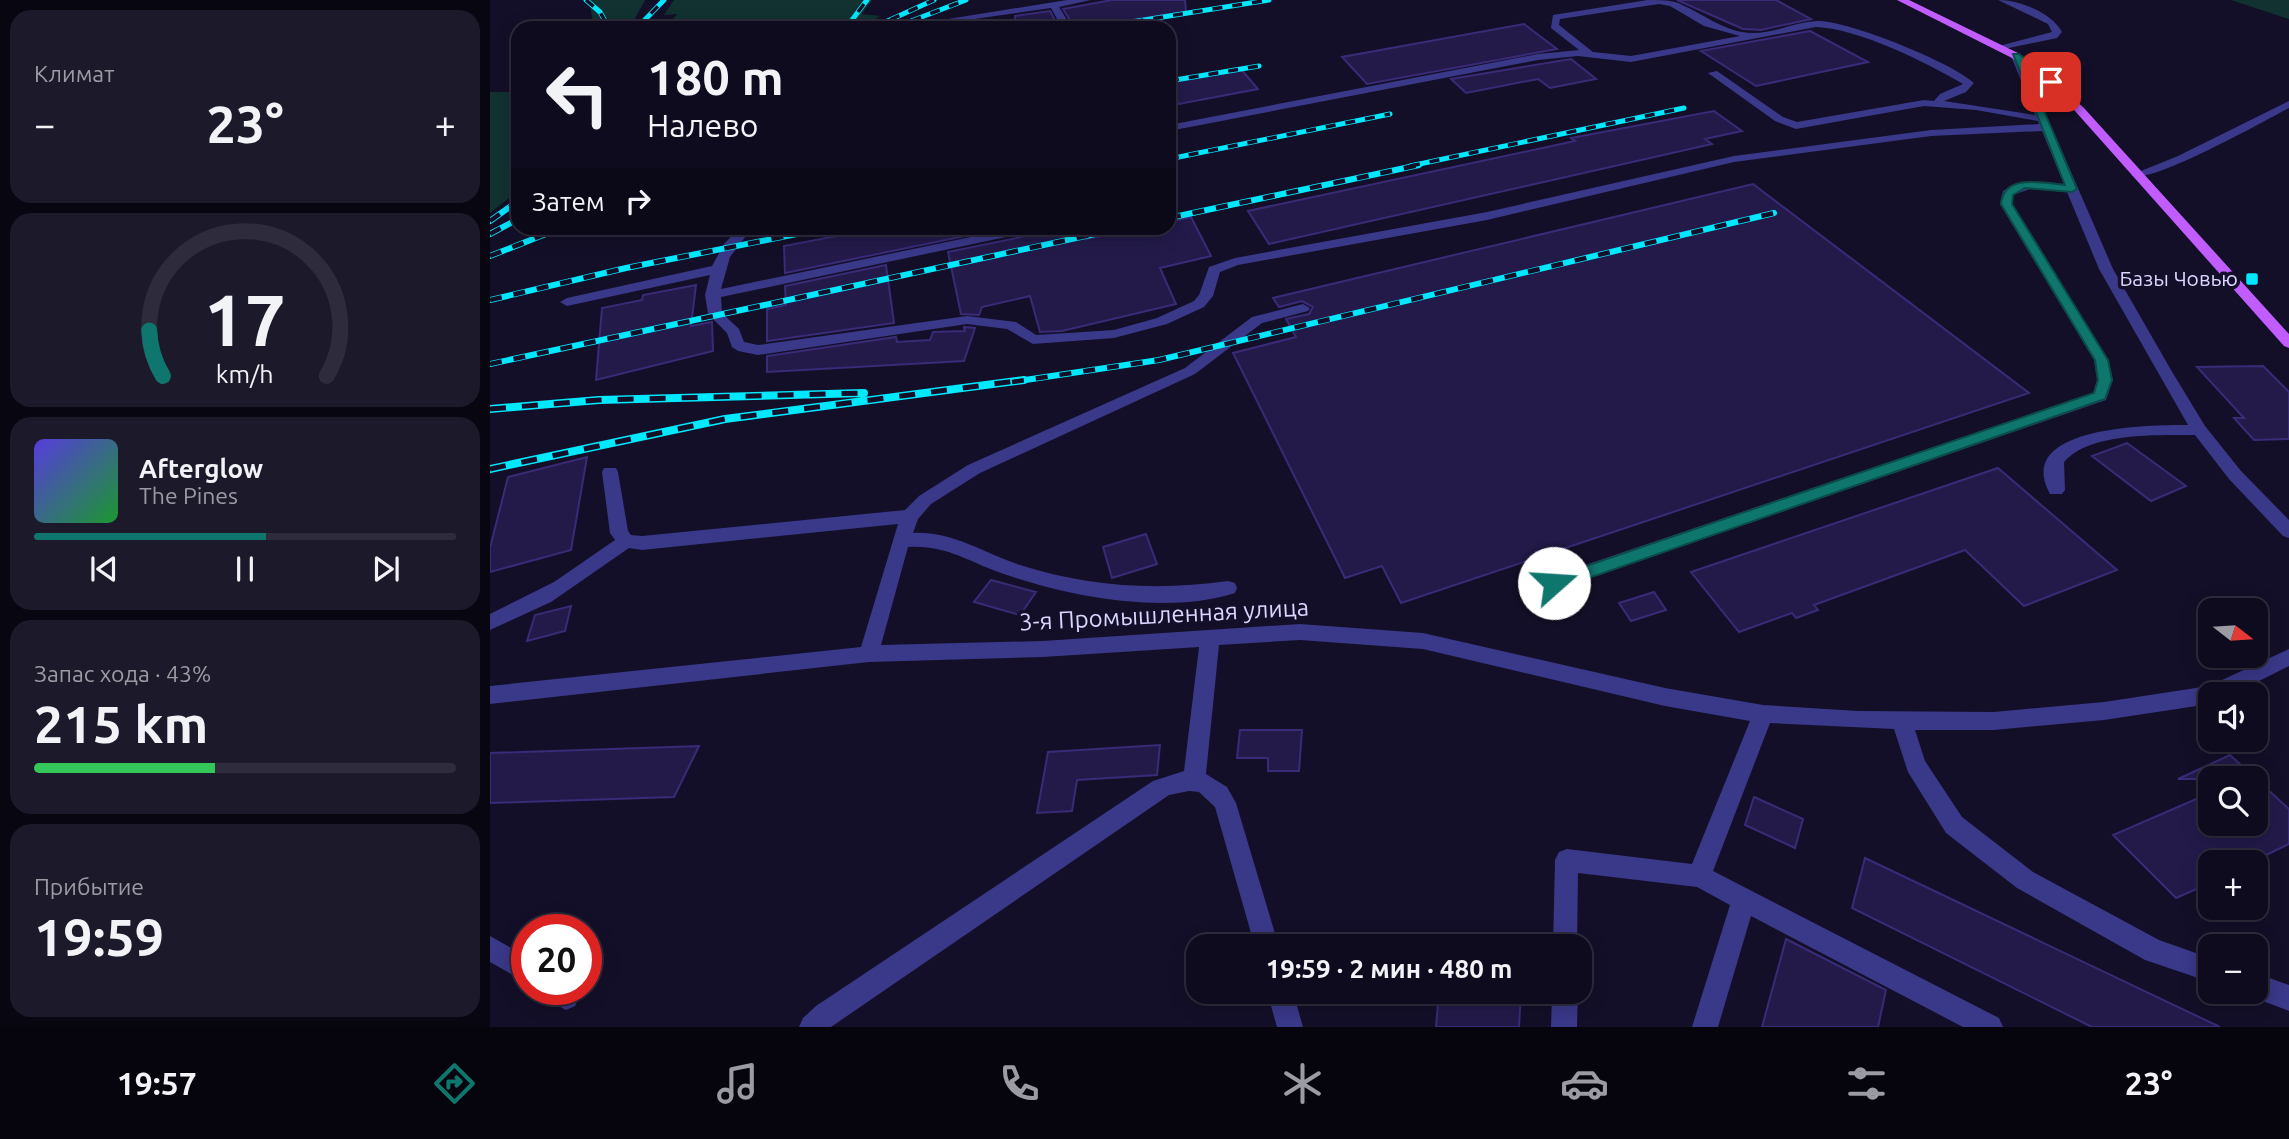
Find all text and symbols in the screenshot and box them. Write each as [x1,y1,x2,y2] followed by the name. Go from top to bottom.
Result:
[532,49,623,140] icon: left
[647,49,784,104] text: 180 m
[2021,52,2081,112] pin
[34,61,114,86] text: Климат
[2032,63,2070,101] icon: arrive
[206,95,284,153] text: 23°
[34,103,55,145] text: −
[435,103,456,145] text: +
[647,107,759,143] text: Налево
[619,182,657,220] icon: right
[532,187,605,216] text: Затем
[2119,266,2238,290] place label: Базы Човью
[2244,271,2260,287] marker: Базы Човью
[204,279,286,361] text: 17
[216,360,274,388] text: km/h
[139,454,263,483] text: Afterglow
[139,483,238,508] text: The Pines
[1517,546,1591,620] position arrow
[85,550,123,588] icon: previous
[226,550,264,588] icon: pause
[367,550,405,588] icon: next
[1018,593,1310,636] street label: 3-я Промышленная улица
[2198,598,2268,668] north arrow
[2198,598,2268,1004] map controls
[34,661,211,686] text: Запас хода · 43%
[2198,682,2268,752] button: sound
[34,695,208,753] text: 215 km
[2198,766,2268,836] button: search
[2198,850,2268,920] button: +
[34,874,144,899] text: Прибытие
[34,908,164,966] text: 19:59
[511,914,602,1005] speed limit sign: 20
[2198,934,2268,1004] button: −
[1266,954,1512,983] text: 19:59 · 2 мин · 480 m
[430,1059,479,1108] icon: directions
[713,1059,762,1108] icon: music
[995,1059,1044,1108] icon: phone
[1278,1059,1327,1108] icon: climate
[1560,1059,1609,1108] icon: car
[1842,1059,1891,1108] icon: filters
[117,1065,197,1101] text: 19:57
[2125,1065,2172,1101] text: 23°

